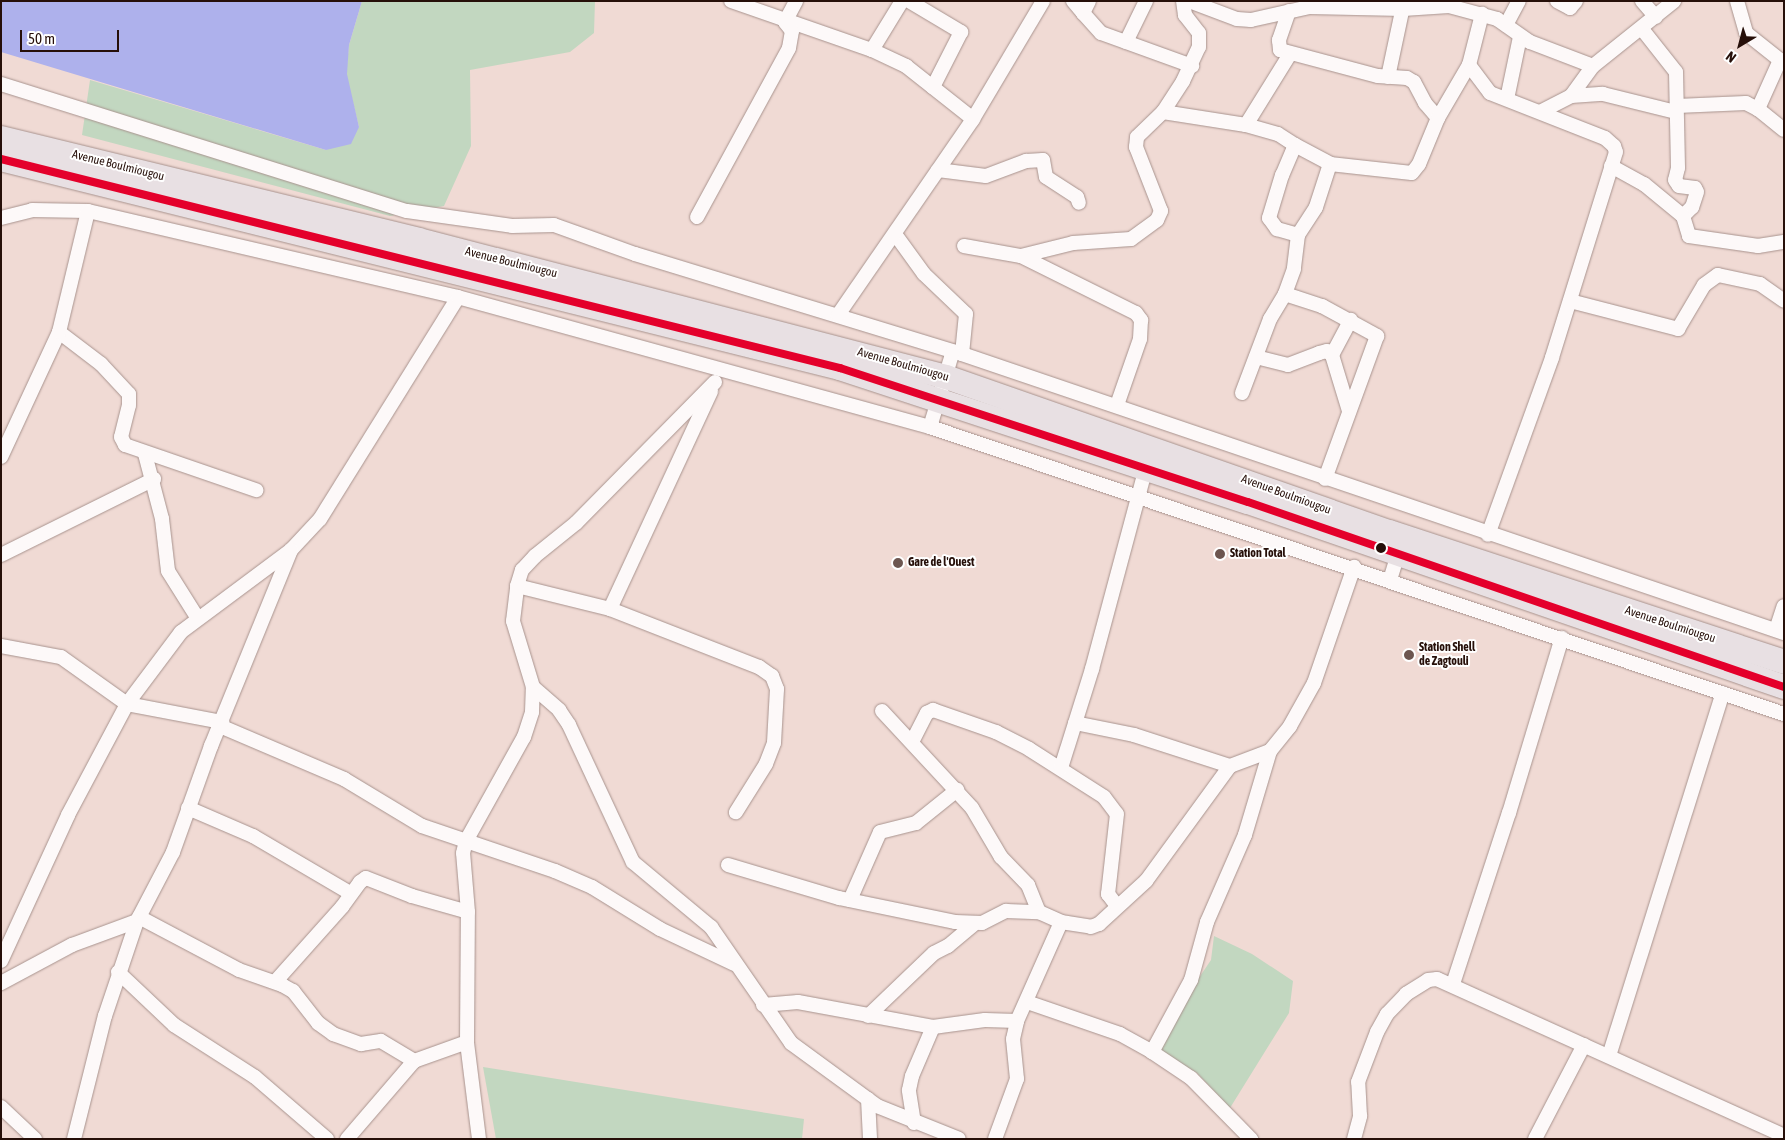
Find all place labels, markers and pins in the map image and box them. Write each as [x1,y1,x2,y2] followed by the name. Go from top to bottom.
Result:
[1376,543,1386,553] unlabelled marker
[1230,547,1286,561] place label: Station Total
[1214,548,1226,560] marker: Station Total
[908,556,974,570] place label: Gare de l'Ouest
[892,557,904,569] marker: Gare de l'Ouest
[1419,641,1475,669] place label: Station Shell de Zagtouli
[1403,649,1415,661] marker: Station Shell de Zagtouli

